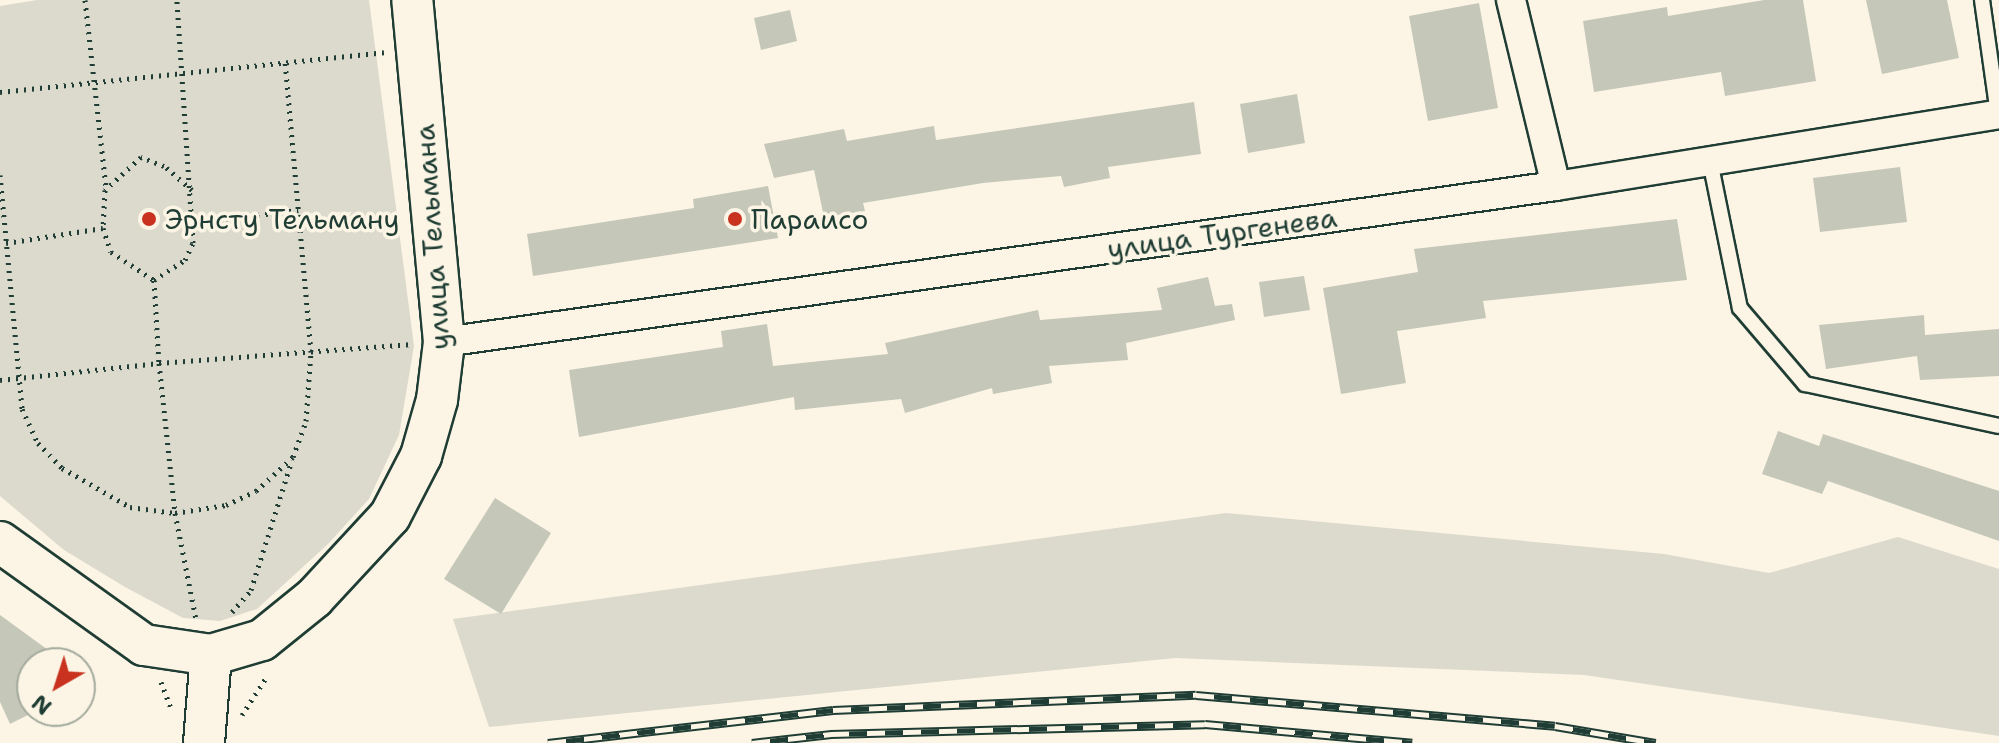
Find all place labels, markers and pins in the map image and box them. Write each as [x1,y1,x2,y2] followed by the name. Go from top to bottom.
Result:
[165,202,400,236] place label: Эрнсту Тельману
[751,202,868,236] place label: Параисо
[140,210,158,228] marker: Эрнсту Тельману
[726,210,744,228] marker: Параисо

